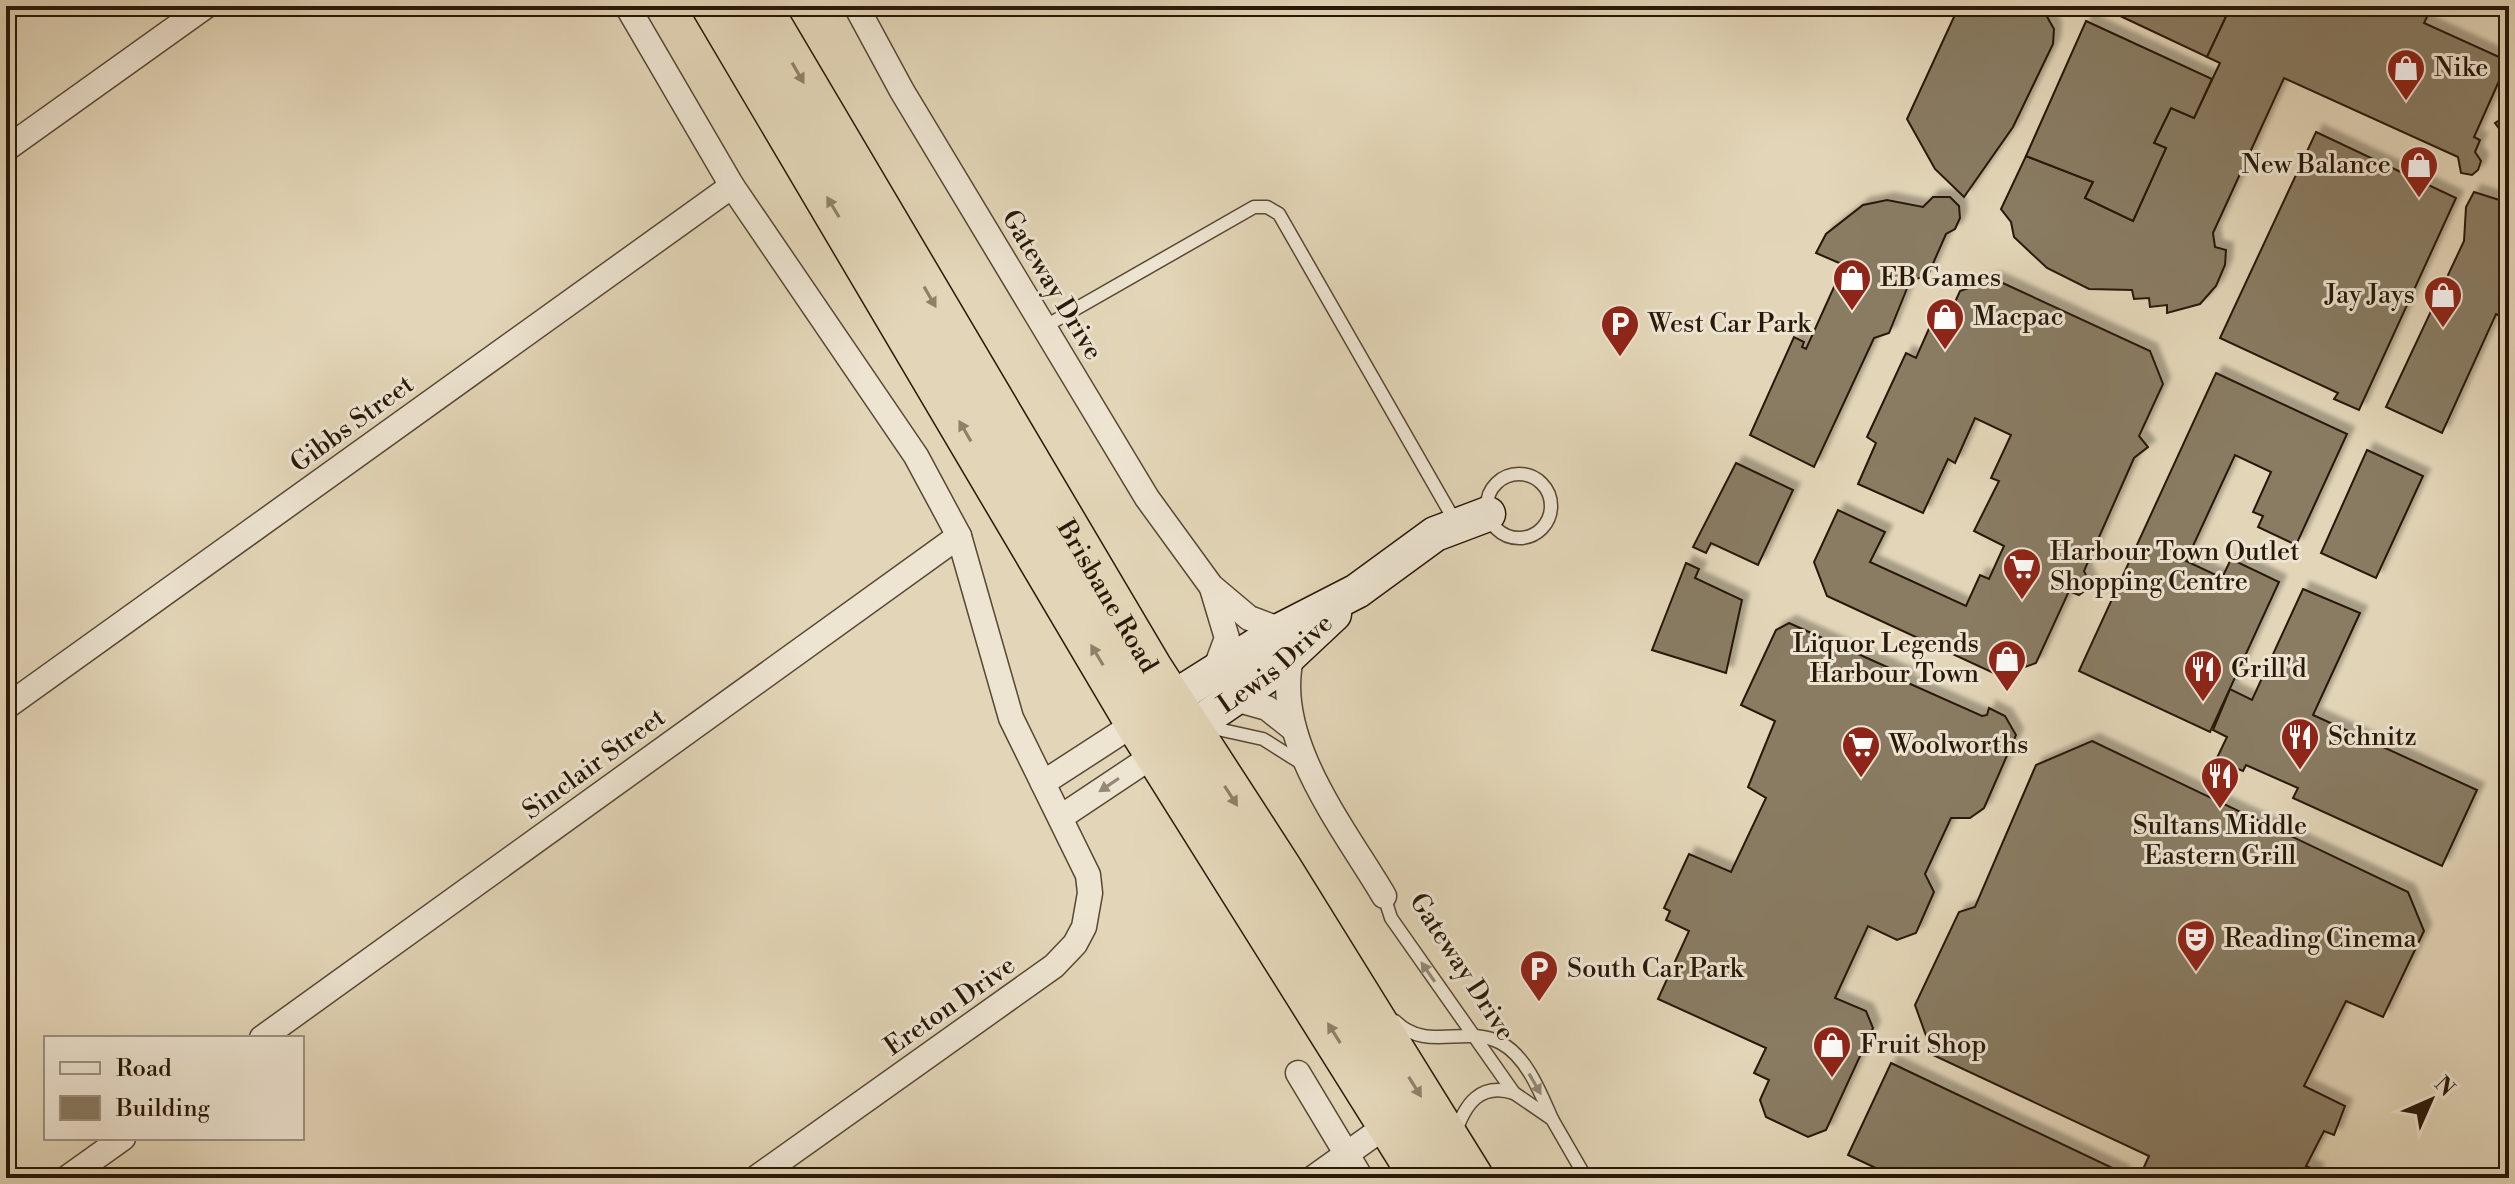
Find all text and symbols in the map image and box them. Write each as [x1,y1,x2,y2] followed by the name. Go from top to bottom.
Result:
[2385,47,2427,102] shop icon: Nike
[2434,52,2488,84] place label: Nike
[791,62,805,84] one-way arrow
[2398,144,2440,199] shop icon: New Balance
[2242,149,2391,181] place label: New Balance
[826,196,840,218] one-way arrow
[995,204,1109,366] street label: Gateway Drive
[1831,257,1873,312] shop icon: EB Games
[1880,262,2001,294] place label: EB Games
[2422,274,2464,329] shop icon: Jay Jays
[2324,279,2415,311] place label: Jay Jays
[923,286,937,308] one-way arrow
[1924,296,1966,351] shop icon: Macpac
[1973,301,2064,333] place label: Macpac
[1599,303,1641,358] parking icon: West Car Park
[1647,308,1812,340] place label: West Car Park
[284,369,420,479] street label: Gibbs Street
[958,420,972,442] one-way arrow
[1049,513,1165,679] street label: Brisbane Road
[2050,536,2299,598] place label: Harbour Town Outlet Shopping Centre
[2001,546,2043,601] supermarket icon: Harbour Town Outlet Shopping Centre
[1212,607,1339,721] street label: Lewis Drive
[1793,628,1979,690] place label: Liquor Legends Harbour Town
[1986,638,2028,693] shop icon: Liquor Legends Harbour Town
[1090,644,1104,666] one-way arrow
[2182,648,2224,703] restaurant icon: Grill'd
[2231,653,2307,685] place label: Grill'd
[516,702,672,826] street label: Sinclair Street
[2279,716,2321,771] restaurant icon: Schnitz
[2328,721,2417,753] place label: Schnitz
[1840,724,1882,779] supermarket icon: Woolworths
[1888,729,2028,761] place label: Woolworths
[2199,755,2241,810] restaurant icon: Sultans Middle Eastern Grill
[1098,777,1119,792] one-way arrow
[1224,785,1238,807] one-way arrow
[2133,810,2307,872] place label: Sultans Middle Eastern Grill
[1402,887,1522,1047] street label: Gateway Drive
[2175,918,2217,973] theatre icon: Reading Cinema
[2224,923,2418,955] place label: Reading Cinema
[1518,948,1560,1003] parking icon: South Car Park
[878,949,1022,1063] street label: Ereton Drive
[1567,953,1745,985] place label: South Car Park
[1421,961,1436,982] one-way arrow
[1327,1022,1341,1044] one-way arrow
[1811,1024,1853,1079] shop icon: Fruit Shop
[1860,1029,1986,1061] place label: Fruit Shop
[44,1036,304,1140] legend
[116,1054,172,1084] text: Road
[2391,1060,2471,1140] north arrow
[2428,1071,2460,1103] text: N
[1528,1073,1542,1096] one-way arrow
[1408,1076,1422,1098] one-way arrow
[115,1094,210,1124] text: Building

